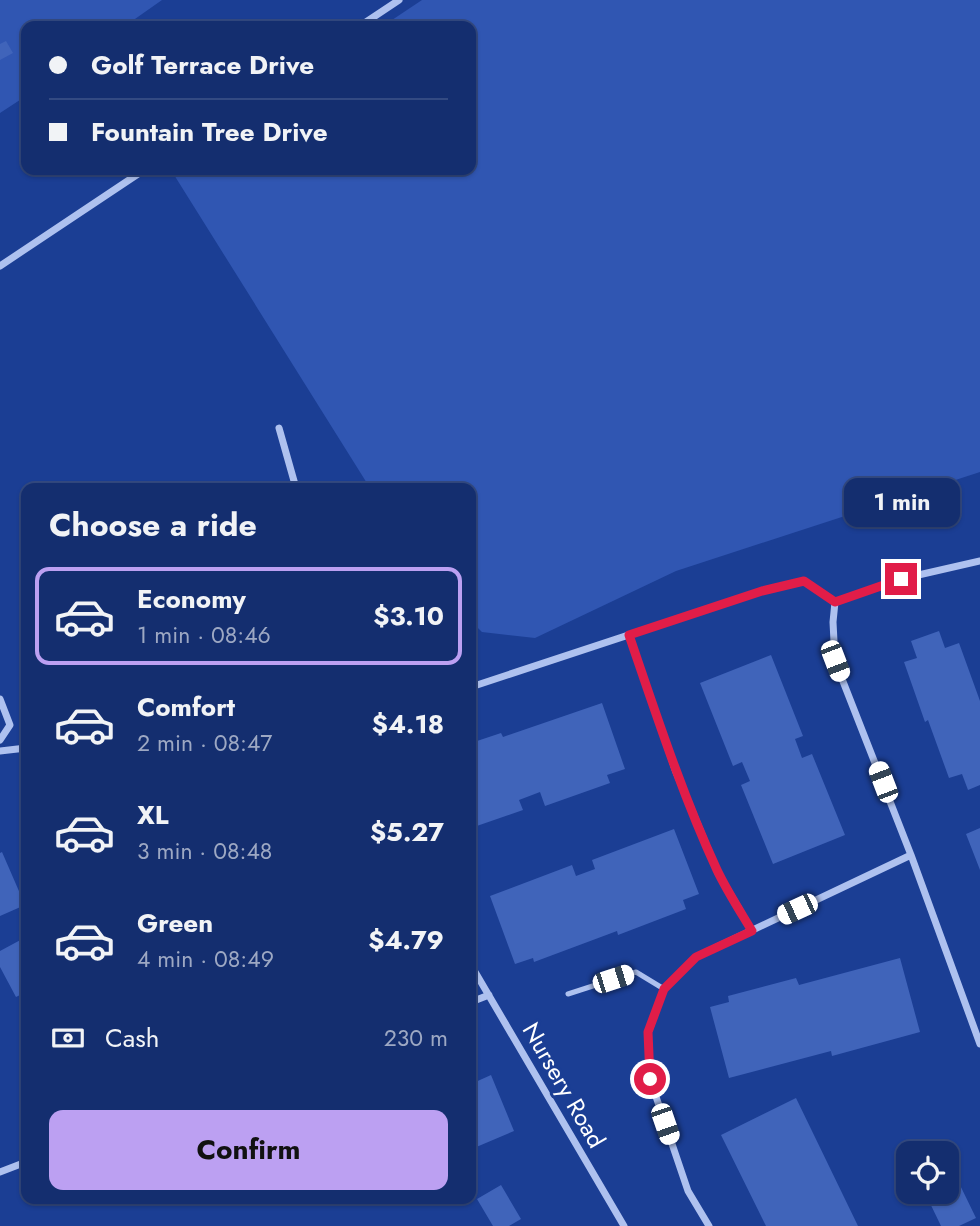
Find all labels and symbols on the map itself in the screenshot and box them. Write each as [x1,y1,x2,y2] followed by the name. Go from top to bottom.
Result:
[843,477,959,526] callout: 1 min
[885,563,917,595] route end
[818,638,853,684] car
[866,759,901,805] car
[774,891,821,927] car
[590,963,637,995] car
[514,1016,614,1154] street label: Nursery Road
[634,1063,666,1095] route start
[649,1101,682,1147] car

